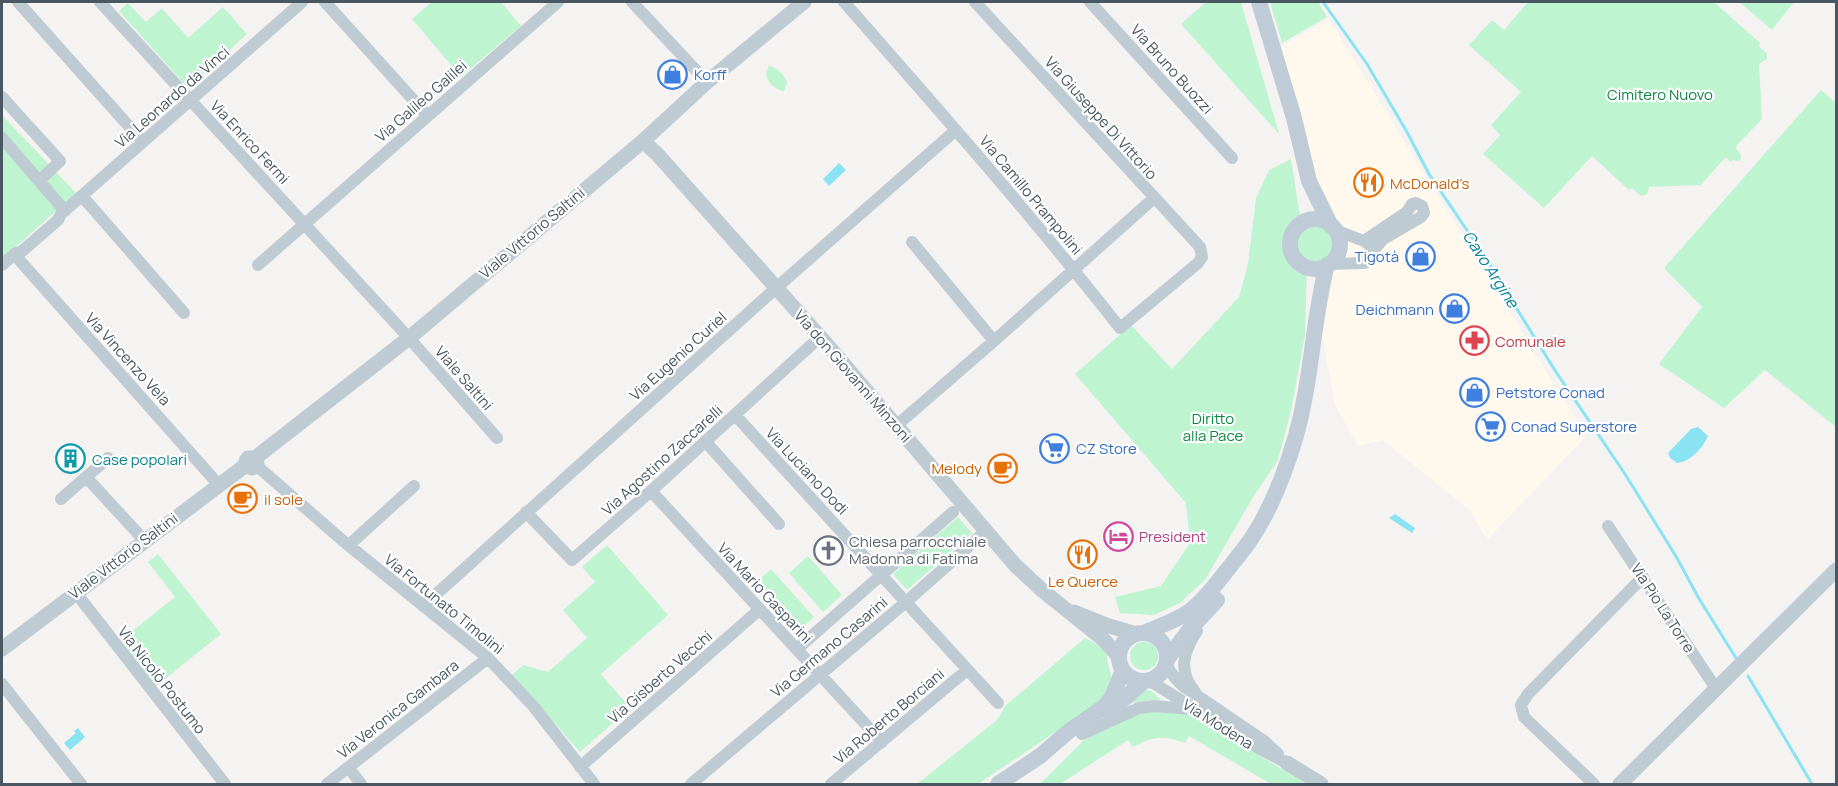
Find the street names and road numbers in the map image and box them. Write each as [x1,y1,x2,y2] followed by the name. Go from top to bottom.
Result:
[1126,20,1218,118] street label: Via Bruno Buozzi
[110,41,234,153] street label: Via Leonardo da Vinci
[1040,52,1162,184] street label: Via Giuseppe Di Vittorio
[371,55,471,147] street label: Via Galileo Galilei
[206,95,294,189] street label: Via Enrico Fermi
[975,131,1087,259] street label: Via Camillo Prampolini
[475,183,589,283] street label: Viale Vittorio Saltini
[790,305,916,447] street label: Via don Giovanni Minzoni
[625,307,731,405] street label: Via Eugenio Curiel
[81,308,175,410] street label: Via Vincenzo Vela
[430,341,498,415] street label: Viale Saltini
[597,400,727,520] street label: Via Agostino Zaccarelli
[761,423,853,519] street label: Via Luciano Dodi
[64,508,182,604] street label: Viale Vittorio Saltini
[713,538,817,648] street label: Via Mario Gasparini
[380,549,508,659] street label: Via Fortunato Timolini
[1626,559,1700,657] street label: Via Pio La Torre
[766,592,892,702] street label: Via Germano Casarini
[113,622,211,739] street label: Via Nicolò Postumo
[603,626,717,728] street label: Via Gisberto Vecchi
[333,655,463,763] street label: Via Veronica Gambara
[829,664,949,768] street label: Via Roberto Borciani
[1179,694,1257,754] street label: Via Modena

